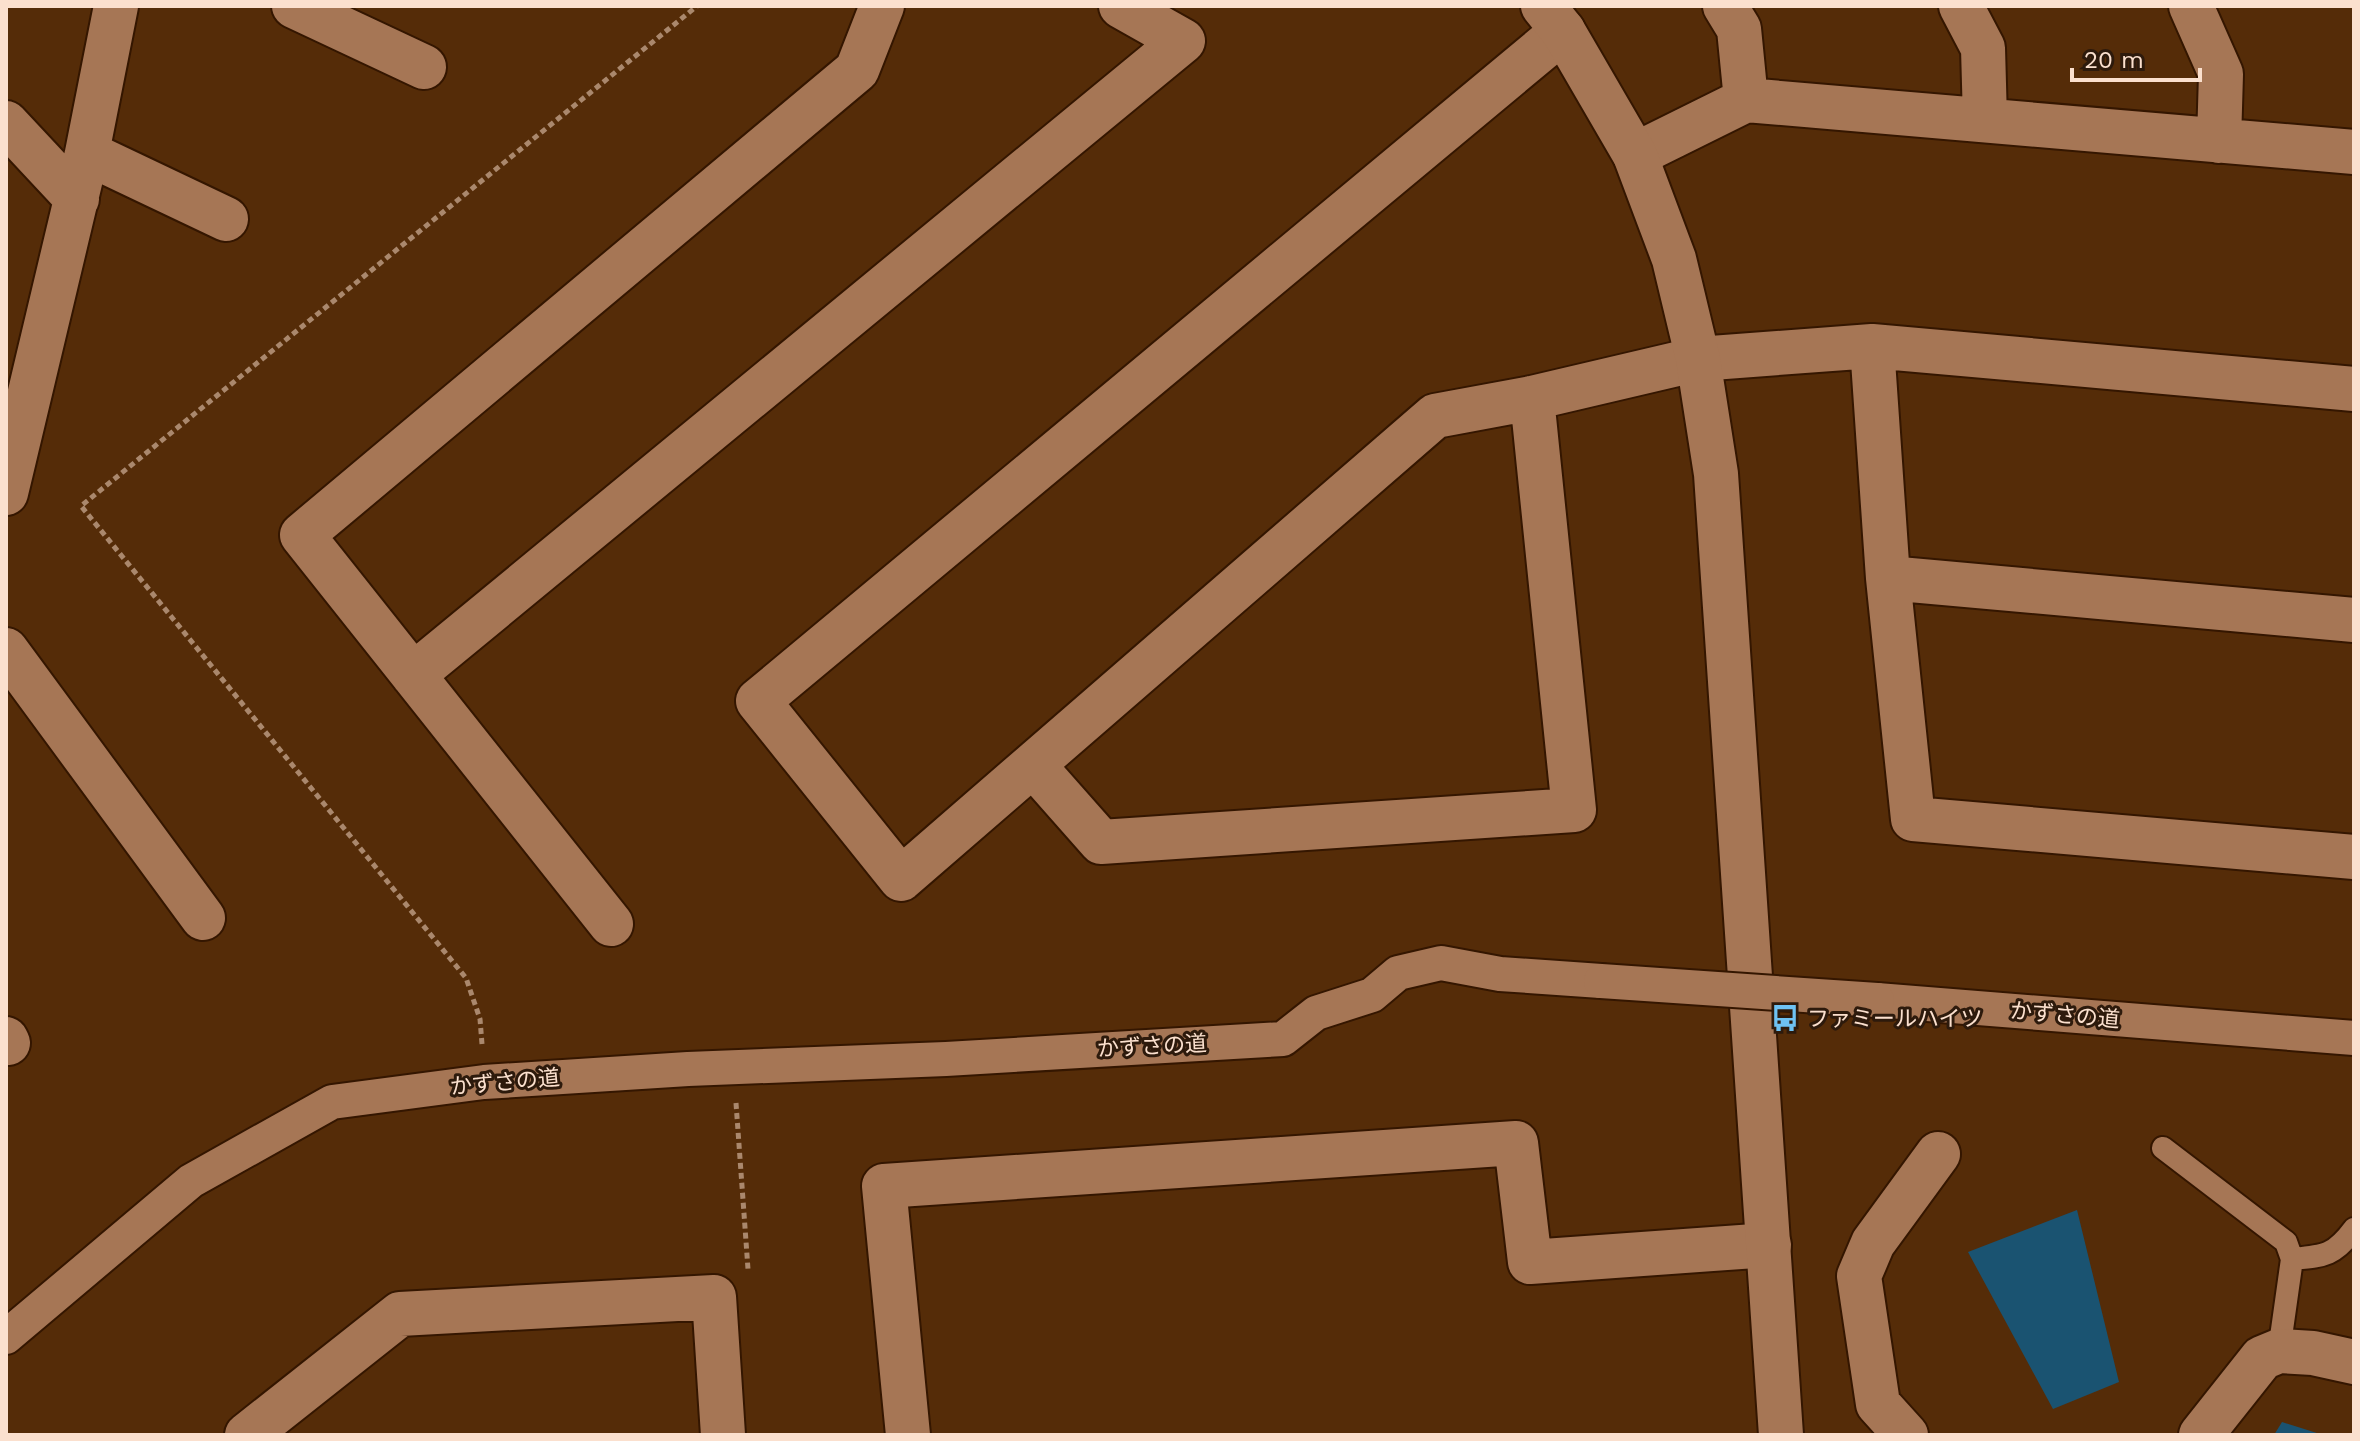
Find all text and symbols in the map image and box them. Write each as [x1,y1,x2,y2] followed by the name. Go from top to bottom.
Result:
[2072,32,2200,82] scale bar
[2084,46,2144,74] text: 20 m
[2009,998,2121,1032] street label: かずさの道
[1770,1003,1800,1033] bus stop icon: ファミールハイツ
[1807,1006,1983,1031] place label: ファミールハイツ
[1096,1031,1208,1061] street label: かずさの道
[449,1065,561,1099] street label: かずさの道

